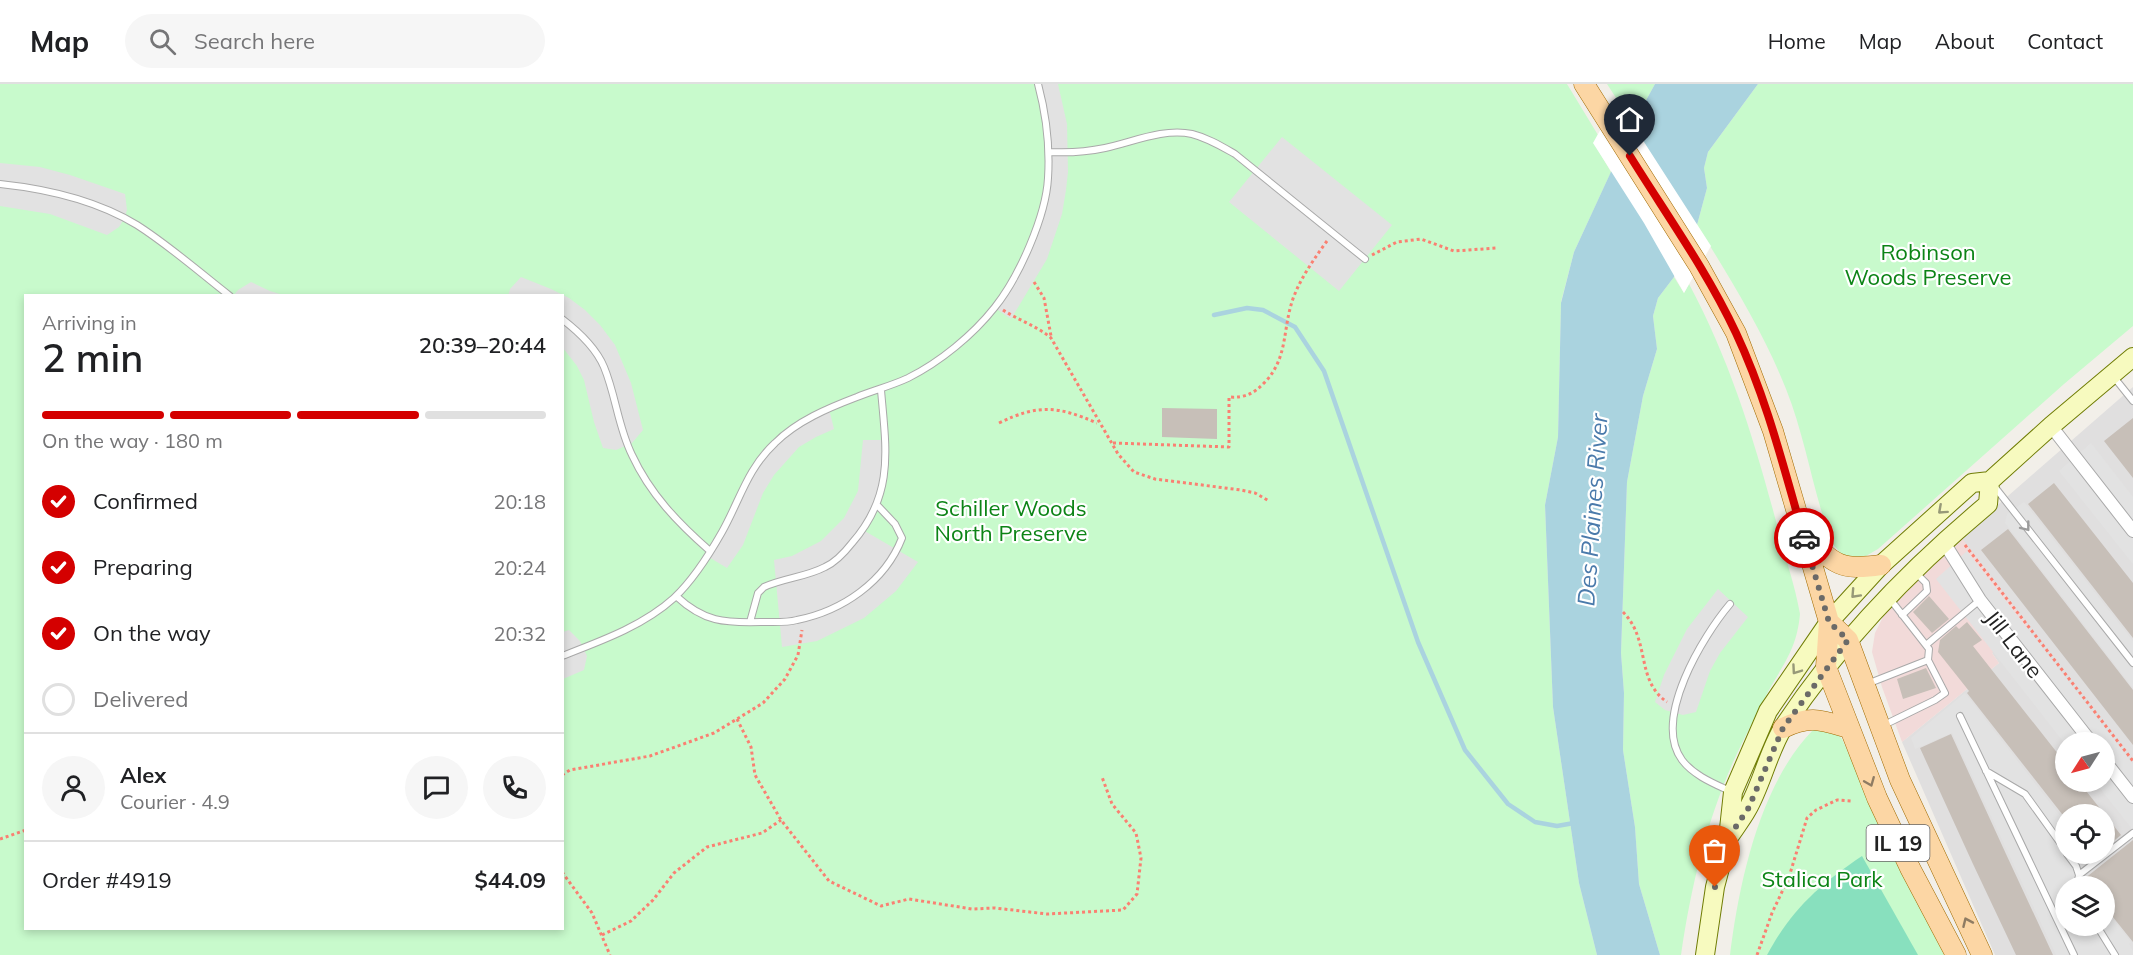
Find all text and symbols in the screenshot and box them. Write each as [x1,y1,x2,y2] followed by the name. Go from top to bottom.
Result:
[125,14,545,68] search box
[30,24,89,59] text: Map
[146,25,179,58] icon: search
[194,27,315,55] text: Search here
[1768,28,1826,54] text: Home
[1859,28,1902,54] text: Map
[1935,28,1994,54] text: About
[2027,28,2103,54] text: Contact
[1604,94,1655,156] pin
[1613,103,1646,136] icon: home
[1844,238,2012,291] park label: Robinson Woods Preserve
[42,310,137,335] text: Arriving in
[419,331,546,359] text: 20:39–20:44
[42,333,143,382] text: 2 min
[1570,412,1614,607] water label: Des Plaines River
[42,428,223,453] text: On the way · 180 m
[42,485,75,518] icon: check
[93,487,198,515] text: Confirmed
[493,489,546,514] text: 20:18
[935,494,1087,547] park label: Schiller Woods North Preserve
[1938,503,1949,514] one-way arrow
[1774,508,1834,568] courier
[2019,520,2030,531] one-way arrow
[1788,522,1821,555] icon: car
[42,551,75,584] icon: check
[93,553,193,581] text: Preparing
[493,555,546,580] text: 20:24
[1851,587,1862,597] one-way arrow
[1979,604,2049,684] street label: Jill Lane
[42,617,75,650] icon: check
[93,619,211,647] text: On the way
[493,621,546,646] text: 20:32
[1792,664,1803,675] one-way arrow
[93,685,188,713] text: Delivered
[2055,732,2115,792] north arrow
[2055,732,2115,936] map controls
[42,756,105,819] button: person
[405,756,468,819] button: chat
[483,756,546,819] button: phone
[120,761,166,789] text: Alex
[1863,776,1875,787] one-way arrow
[120,789,230,814] text: Courier · 4.9
[2055,804,2115,864] button: locate
[1689,825,1740,887] pin
[1866,825,1930,861] road number: IL 19
[1698,834,1731,867] icon: bag
[1761,865,1883,893] park label: Stalica Park
[42,866,172,894] text: Order #4919
[475,866,546,894] text: $44.09
[2055,876,2115,936] button: layers
[1963,918,1975,929] one-way arrow

